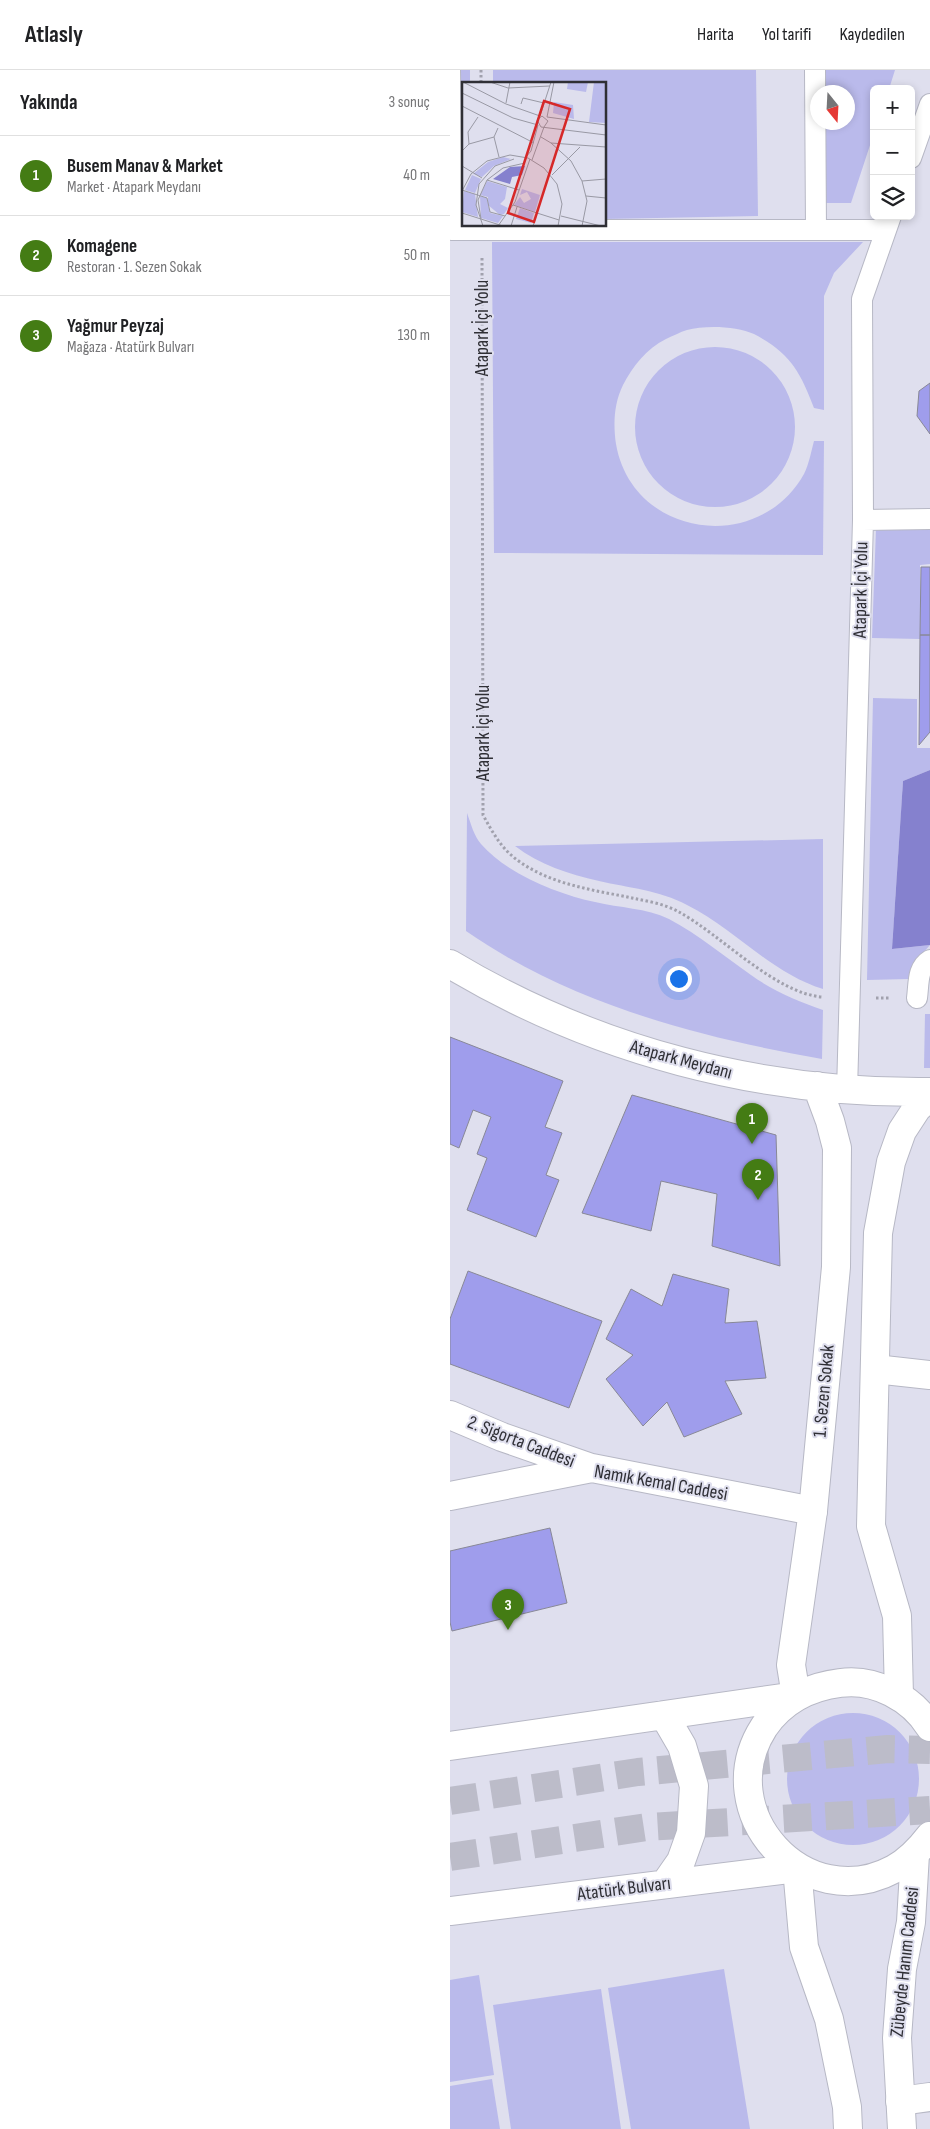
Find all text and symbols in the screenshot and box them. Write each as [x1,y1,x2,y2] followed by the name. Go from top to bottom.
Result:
[25,20,83,49] text: Atlasly
[697,24,734,45] text: Harita
[762,24,811,45] text: Yol tarifi
[839,24,905,45] text: Kaydedilen
[462,82,606,226] inset map
[810,85,855,130] north arrow
[870,85,915,220] map controls
[870,85,915,130] button: +
[20,90,77,115] text: Yakında
[388,93,430,112] text: 3 sonuç
[870,130,915,175] button: −
[67,155,223,178] text: Busem Manav & Market
[33,166,39,185] text: 1
[403,166,430,185] text: 40 m
[870,175,915,220] button: layers
[67,178,201,197] text: Market · Atapark Meydanı
[67,235,137,258] text: Komagene
[32,246,40,265] text: 2
[404,246,430,265] text: 50 m
[67,258,202,277] text: Restoran · 1. Sezen Sokak
[471,280,494,377] street label: Atapark İçi Yolu
[67,315,164,338] text: Yağmur Peyzaj
[32,326,40,345] text: 3
[398,326,430,345] text: 130 m
[67,338,194,357] text: Mağaza · Atatürk Bulvarı
[849,542,873,639] street label: Atapark İçi Yolu
[472,685,495,782] street label: Atapark İçi Yolu
[666,966,692,992] your location
[626,1035,735,1085] street label: Atapark Meydanı
[736,1103,768,1144] pin: 1
[742,1159,774,1200] pin: 2
[809,1343,840,1438] street label: 1. Sezen Sokak
[464,1411,578,1473] street label: 2. Sigorta Caddesi
[593,1460,729,1506] street label: Namık Kemal Caddesi
[492,1589,524,1630] pin: 3
[575,1872,672,1906] street label: Atatürk Bulvarı
[886,1886,924,2038] street label: Zübeyde Hanım Caddesi

